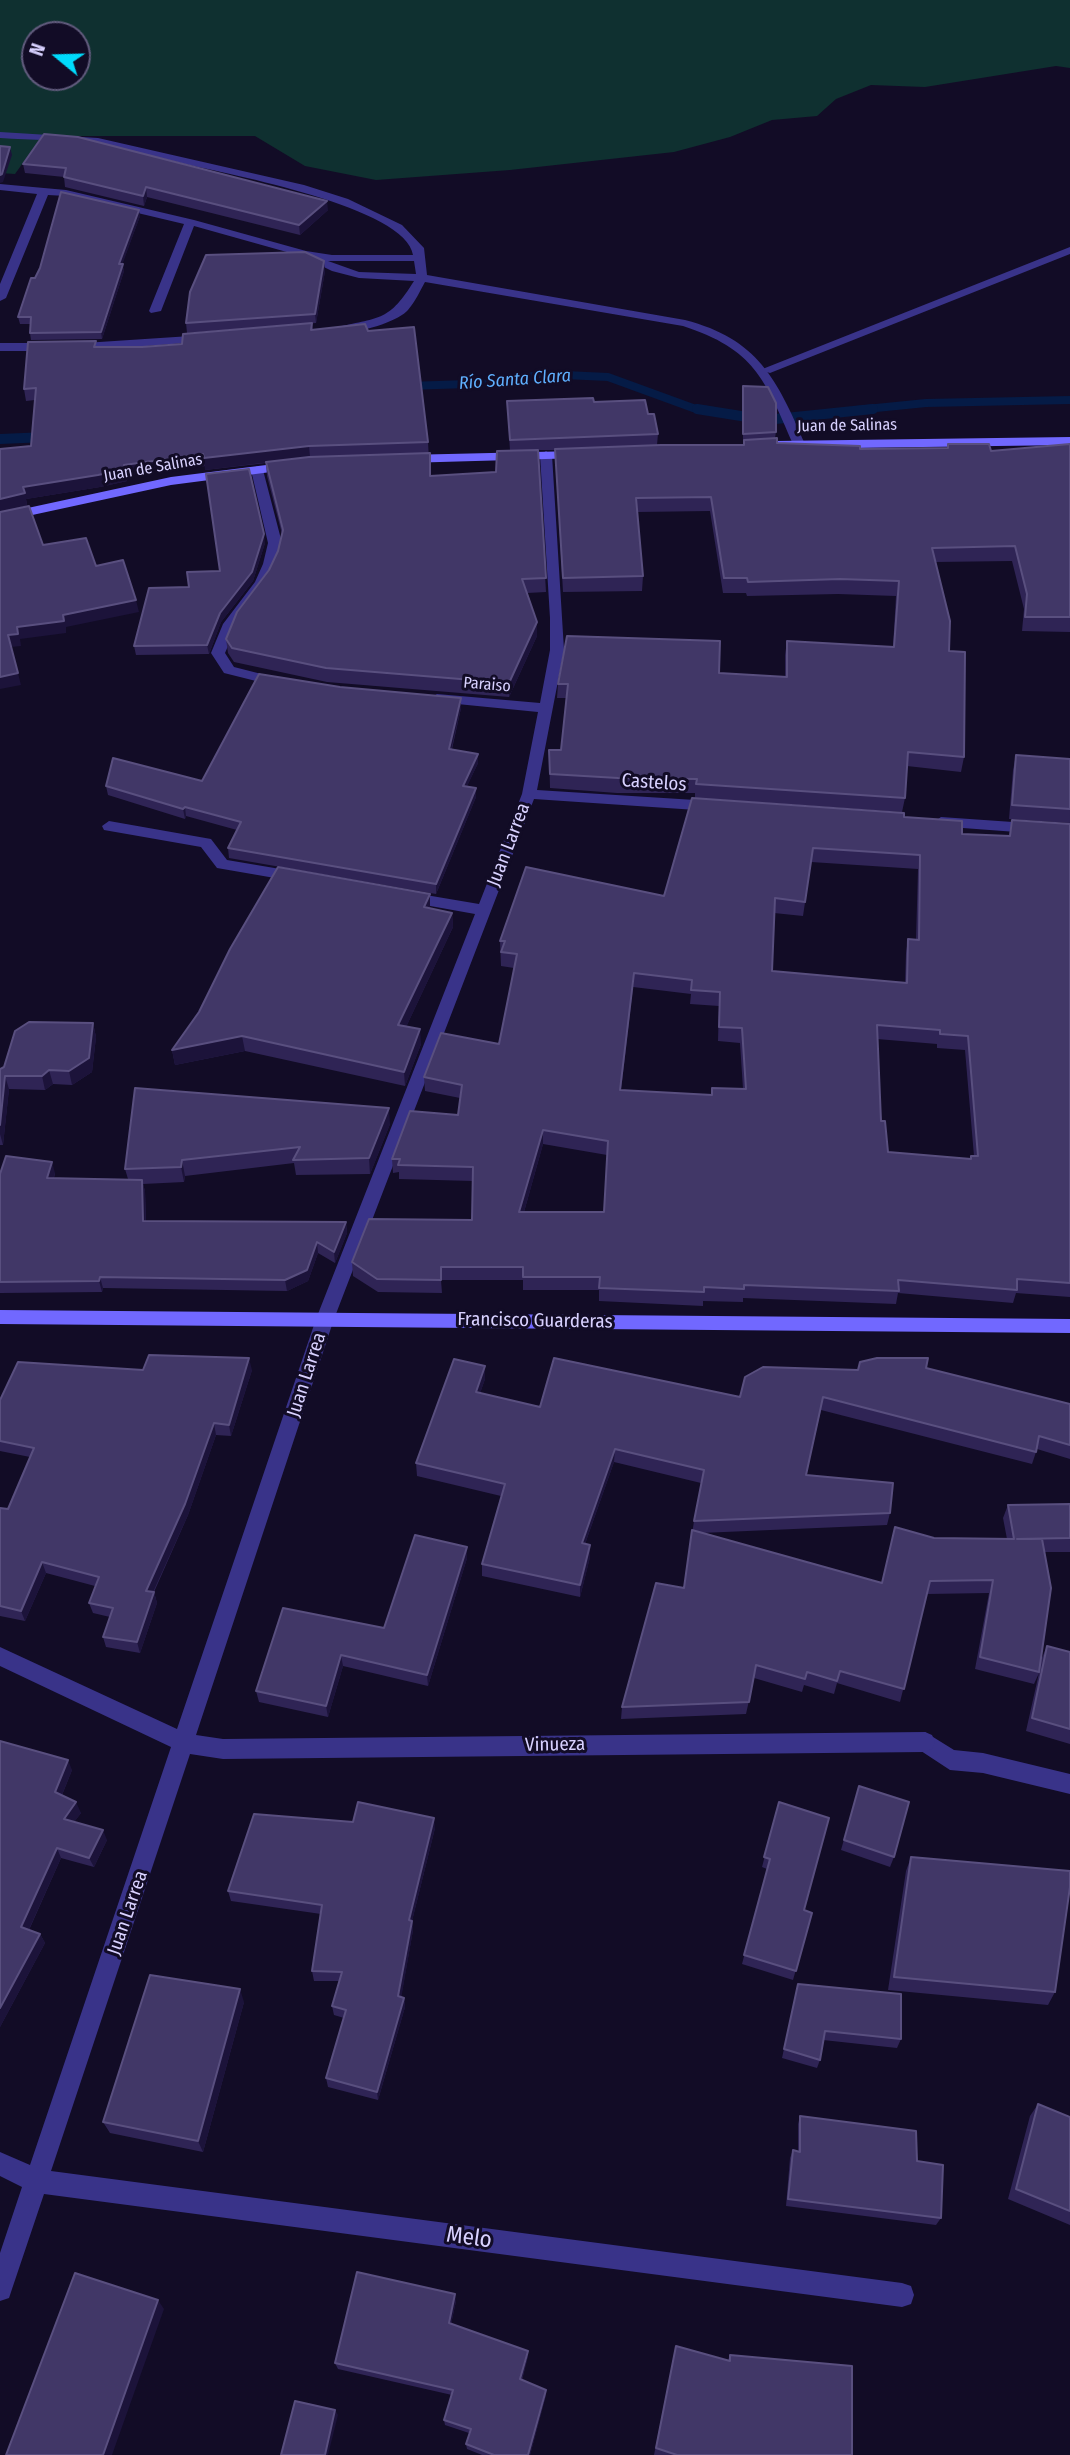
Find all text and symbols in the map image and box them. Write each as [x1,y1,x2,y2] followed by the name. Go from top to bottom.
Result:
[21,21,91,91] north arrow
[25,41,50,59] text: N
[458,365,572,395] water label: Río Santa Clara
[797,416,897,436] street label: Juan de Salinas
[102,450,204,486] street label: Juan de Salinas
[462,673,512,697] street label: Paraiso
[621,769,687,797] street label: Castelos
[483,800,535,890] street label: Juan Larrea
[457,1308,613,1334] street label: Francisco Guarderas
[283,1330,331,1420] street label: Juan Larrea
[525,1733,585,1757] street label: Vinueza
[103,1868,153,1958] street label: Juan Larrea
[444,2221,494,2255] street label: Melo

